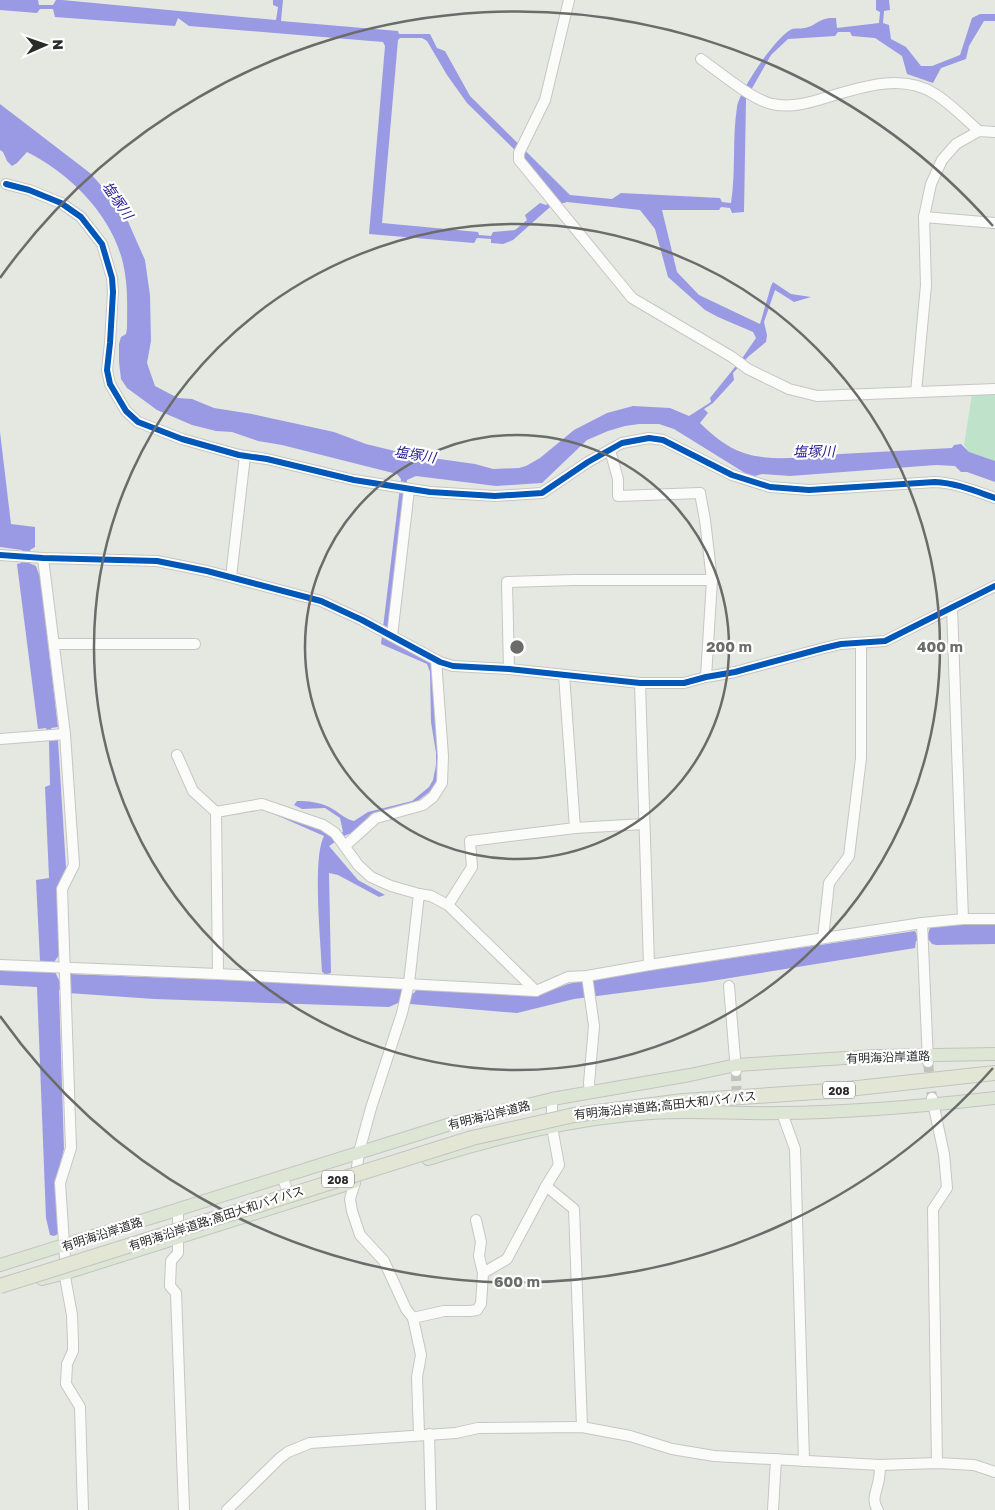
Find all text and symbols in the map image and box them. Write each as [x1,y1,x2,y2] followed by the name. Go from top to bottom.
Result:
[20,20,70,70] north arrow
[50,39,67,50] text: N
[99,178,138,224] water label: 塩塚川
[393,442,439,466] water label: 塩塚川
[793,442,837,460] water label: 塩塚川
[706,637,752,655] text: 200 m
[917,637,963,655] text: 400 m
[508,638,526,656] centre of rings
[846,1048,930,1066] street label: 有明海沿岸道路
[823,1082,855,1098] road number: 208
[573,1088,757,1122] street label: 有明海沿岸道路;高田大和バイパス
[446,1098,532,1132] street label: 有明海沿岸道路
[322,1170,354,1188] road number: 208
[126,1183,306,1253] street label: 有明海沿岸道路;高田大和バイパス
[60,1214,144,1254] street label: 有明海沿岸道路
[494,1272,540,1290] text: 600 m

